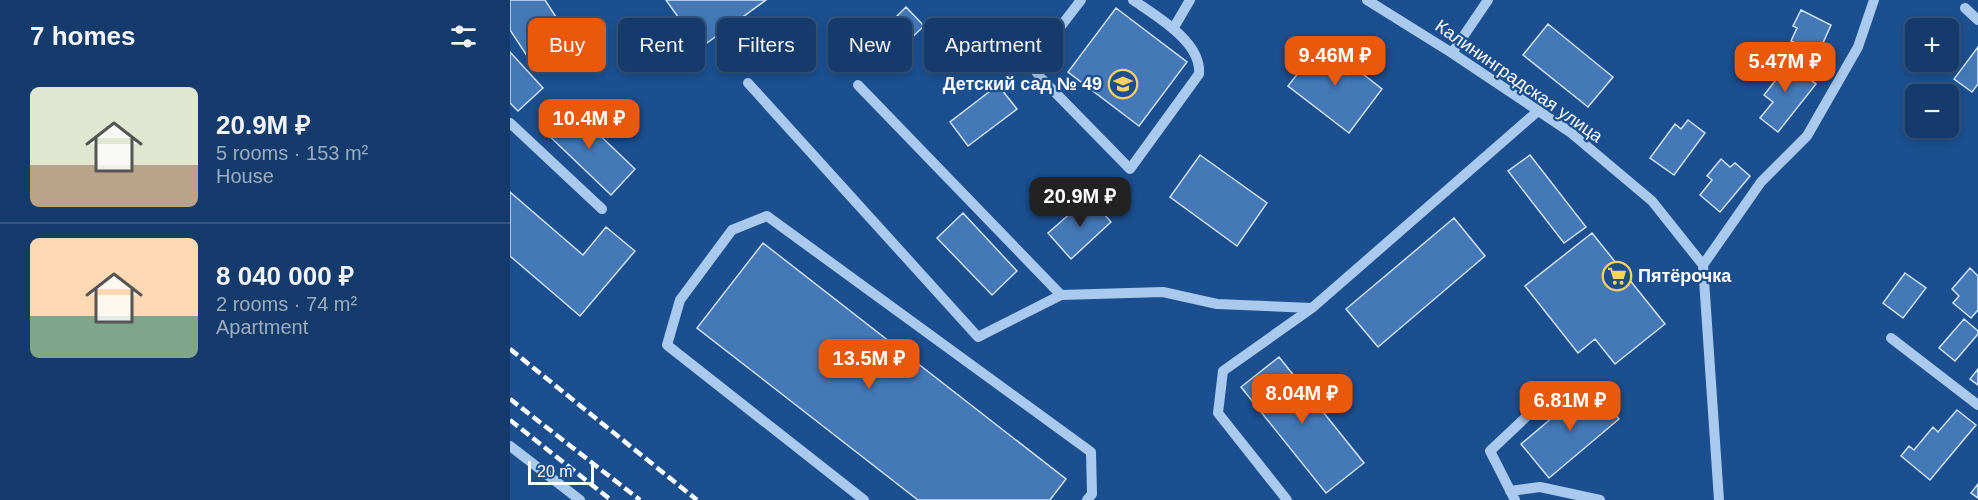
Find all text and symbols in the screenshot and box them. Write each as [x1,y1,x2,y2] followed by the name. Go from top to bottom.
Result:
[1432,16,1607,147] street label: Калининградская улица
[528,18,606,72] chip: Buy
[618,18,705,72] chip: Rent
[717,18,816,72] chip: Filters
[828,18,912,72] chip: New
[924,18,1063,72] chip: Apartment
[1905,18,1959,138] map controls
[1905,18,1959,72] button: +
[447,20,480,53] icon: filters
[30,21,136,51] text: 7 homes
[1280,36,1390,87] pin: 9.46M ₽
[1730,42,1840,93] pin: 5.47M ₽
[1299,44,1371,66] text: 9.46M ₽
[1749,50,1821,72] text: 5.47M ₽
[1107,68,1139,100] school or university icon: Детский сад № 49
[943,74,1102,94] place label: Детский сад № 49
[1905,84,1959,138] button: −
[534,99,644,150] pin: 10.4M ₽
[553,107,625,129] text: 10.4M ₽
[216,110,311,140] text: 20.9M ₽
[78,111,150,183] icon: home
[216,142,368,164] text: 5 rooms · 153 m²
[216,165,274,187] text: House
[1025,177,1135,228] pin: 20.9M ₽
[1044,185,1116,207] text: 20.9M ₽
[1601,260,1633,292] supermarket icon: Пятёрочка
[216,261,354,291] text: 8 040 000 ₽
[78,262,150,334] icon: home
[1638,266,1732,286] place label: Пятёрочка
[216,293,357,315] text: 2 rooms · 74 m²
[216,316,308,338] text: Apartment
[814,339,924,390] pin: 13.5M ₽
[833,347,905,369] text: 13.5M ₽
[1247,374,1357,425] pin: 8.04M ₽
[1515,381,1625,432] pin: 6.81M ₽
[1266,382,1338,404] text: 8.04M ₽
[1534,389,1606,411] text: 6.81M ₽
[528,458,594,486] scale bar
[537,463,573,480] text: 20 m

